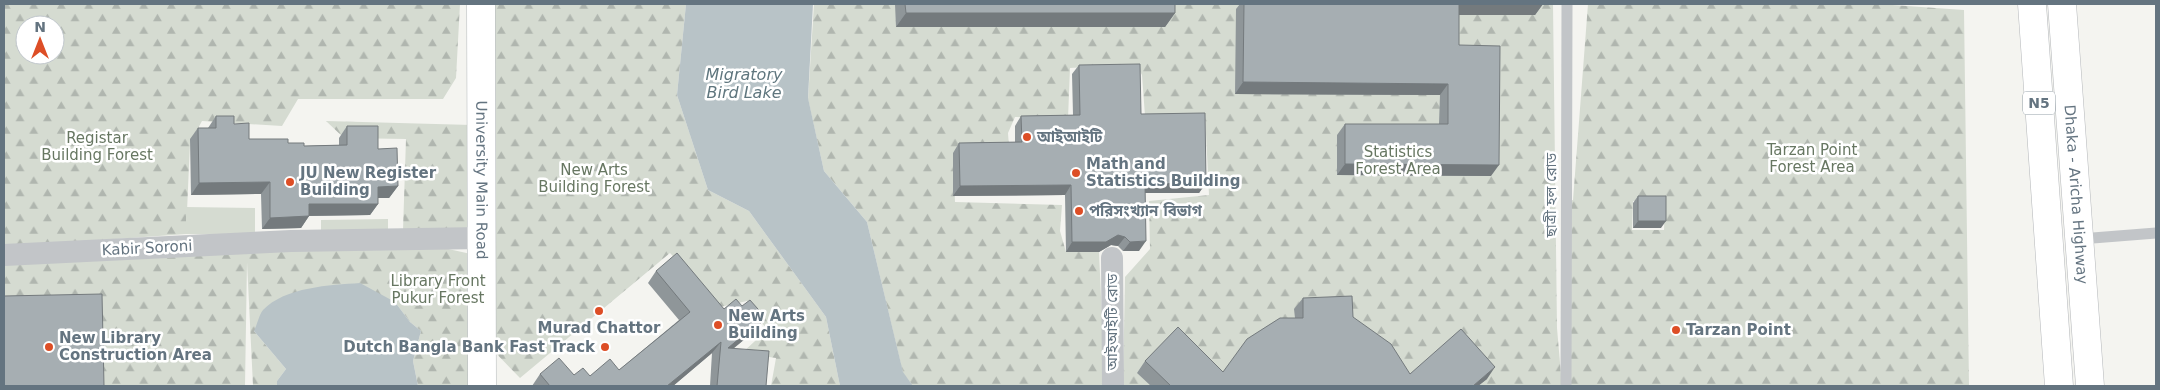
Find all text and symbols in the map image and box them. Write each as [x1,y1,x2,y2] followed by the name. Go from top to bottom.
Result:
[15,15,65,65] north arrow
[34,19,46,35] text: N
[706,65,783,102] water label: Migratory Bird Lake
[2023,92,2055,115] road number: N5
[472,101,491,259] street label: University Main Road
[2060,104,2092,285] street label: Dhaka - Aricha Highway
[1036,127,1103,146] place label: আইআইটি
[41,129,153,164] park label: Registar Building Forest
[1021,131,1033,143] marker: আইআইটি
[1766,141,1857,176] park label: Tarzan Point Forest Area
[1355,143,1441,178] park label: Statistics Forest Area
[1542,152,1560,238] street label: ছাত্রী হল রোড
[1086,155,1240,190] place label: Math and Statistics Building
[538,161,650,196] park label: New Arts Building Forest
[299,164,437,199] place label: JU New Register Building
[1070,167,1082,179] marker: Math and Statistics Building
[284,176,296,188] marker: JU New Register Building
[1089,202,1203,220] place label: পরিসংখ্যান বিভাগ
[1073,205,1085,217] marker: পরিসংখ্যান বিভাগ
[101,237,193,259] street label: Kabir Soroni
[390,272,486,307] park label: Library Front Pukur Forest
[1103,273,1121,371] street label: আইআইটি রোড
[593,305,605,317] marker: Murad Chattor
[728,307,805,342] place label: New Arts Building
[538,319,661,337] place label: Murad Chattor
[712,319,724,331] marker: New Arts Building
[1686,321,1791,339] place label: Tarzan Point
[1670,324,1682,336] marker: Tarzan Point
[59,329,212,364] place label: New Library Construction Area
[343,338,596,356] place label: Dutch Bangla Bank Fast Track
[43,341,55,353] marker: New Library Construction Area
[599,341,611,353] marker: Dutch Bangla Bank Fast Track

